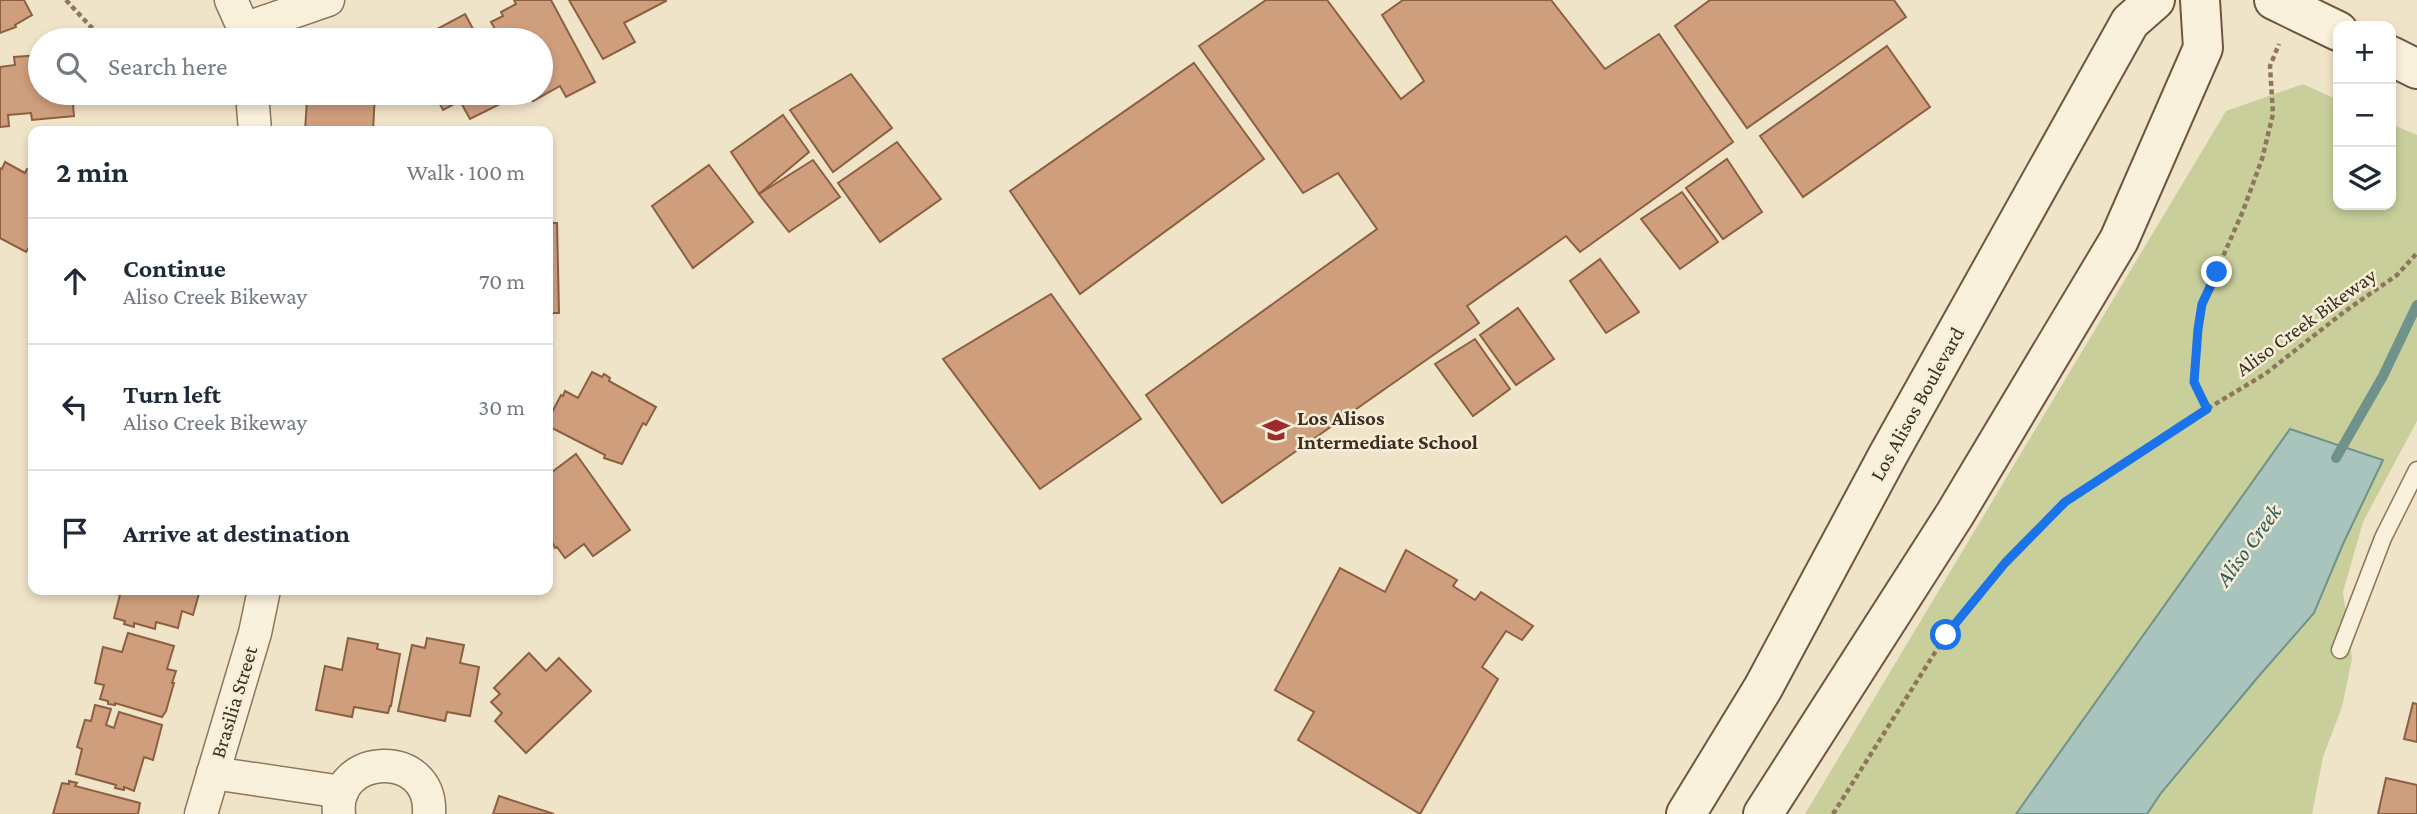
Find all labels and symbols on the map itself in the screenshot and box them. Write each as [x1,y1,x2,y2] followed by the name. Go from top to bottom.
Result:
[2201,256,2232,287] route end
[2231,263,2381,381] street label: Aliso Creek Bikeway
[1865,323,1969,485] street label: Los Alisos Boulevard
[1297,406,1478,454] place label: Los Alisos Intermediate School
[1261,415,1291,445] school or university icon: Los Alisos Intermediate School
[2209,498,2287,592] water label: Aliso Creek
[1930,619,1961,650] route start
[206,642,263,761] street label: Brasilia Street

